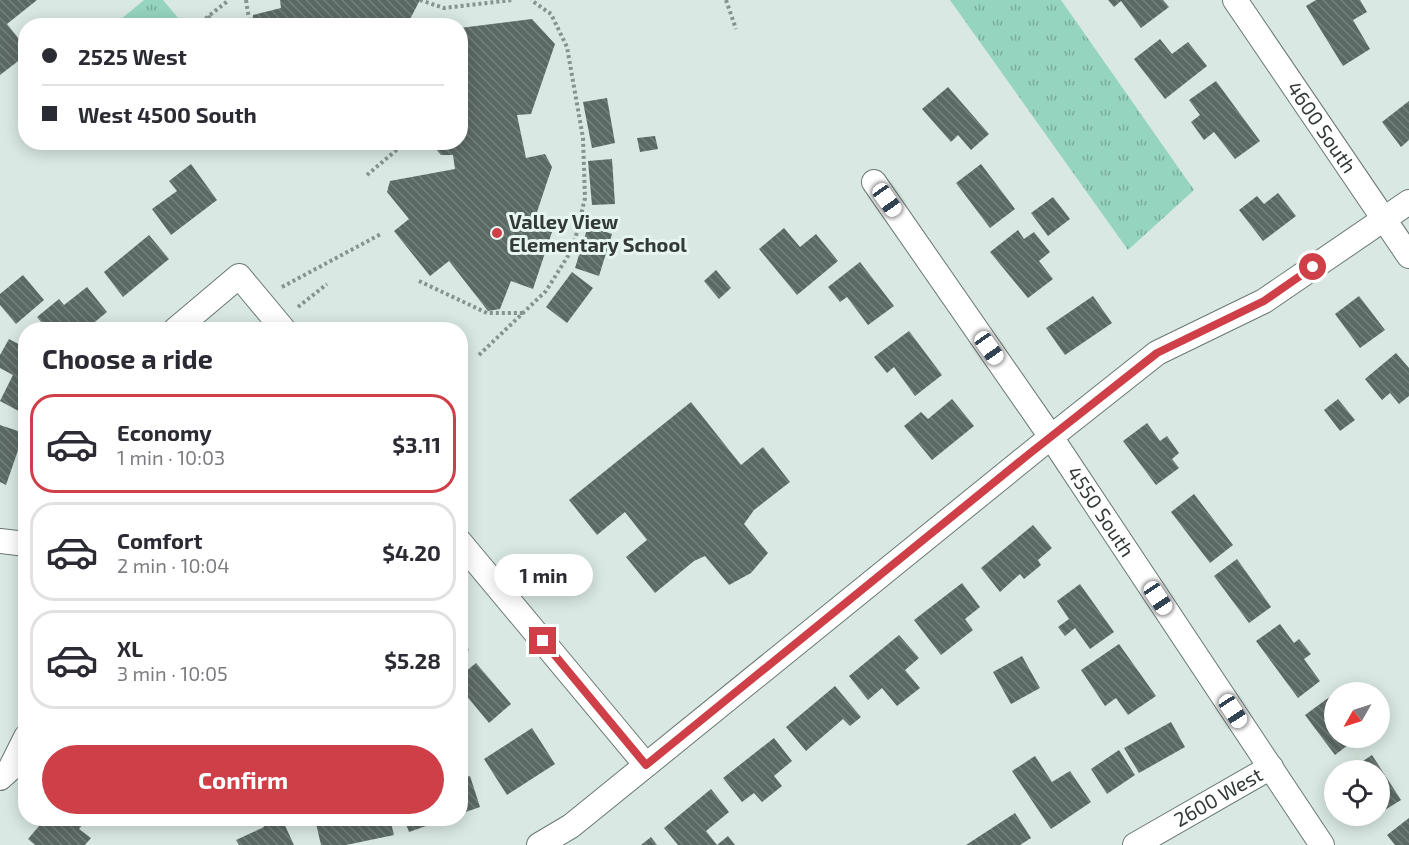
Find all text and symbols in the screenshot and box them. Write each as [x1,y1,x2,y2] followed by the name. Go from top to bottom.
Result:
[78,43,187,69] text: 2525 West
[1283,76,1362,177] street label: 4600 South
[78,101,257,127] text: West 4500 South
[869,180,905,220] car
[509,209,687,257] place label: Valley View Elementary School
[490,226,504,240] marker: Valley View Elementary School
[1299,253,1326,280] route start
[971,328,1007,368] car
[42,342,213,374] text: Choose a ride
[45,417,99,471] icon: car
[117,419,212,445] text: Economy
[392,431,441,457] text: $3.11
[117,445,225,469] text: 1 min · 10:03
[1063,461,1140,561] street label: 4550 South
[45,525,99,579] icon: car
[117,527,202,553] text: Comfort
[382,539,441,565] text: $4.20
[117,553,230,577] text: 2 min · 10:04
[494,554,592,596] callout: 1 min
[519,563,568,587] text: 1 min
[1140,578,1176,618] car
[529,627,556,654] route end
[45,633,99,687] icon: car
[117,635,143,661] text: XL
[384,647,441,673] text: $5.28
[117,661,228,685] text: 3 min · 10:05
[1324,682,1390,748] north arrow
[1324,682,1390,826] map controls
[1216,691,1250,731] car
[42,745,444,814] button: Confirm
[1324,760,1390,826] button: locate
[1169,761,1267,831] street label: 2600 West

